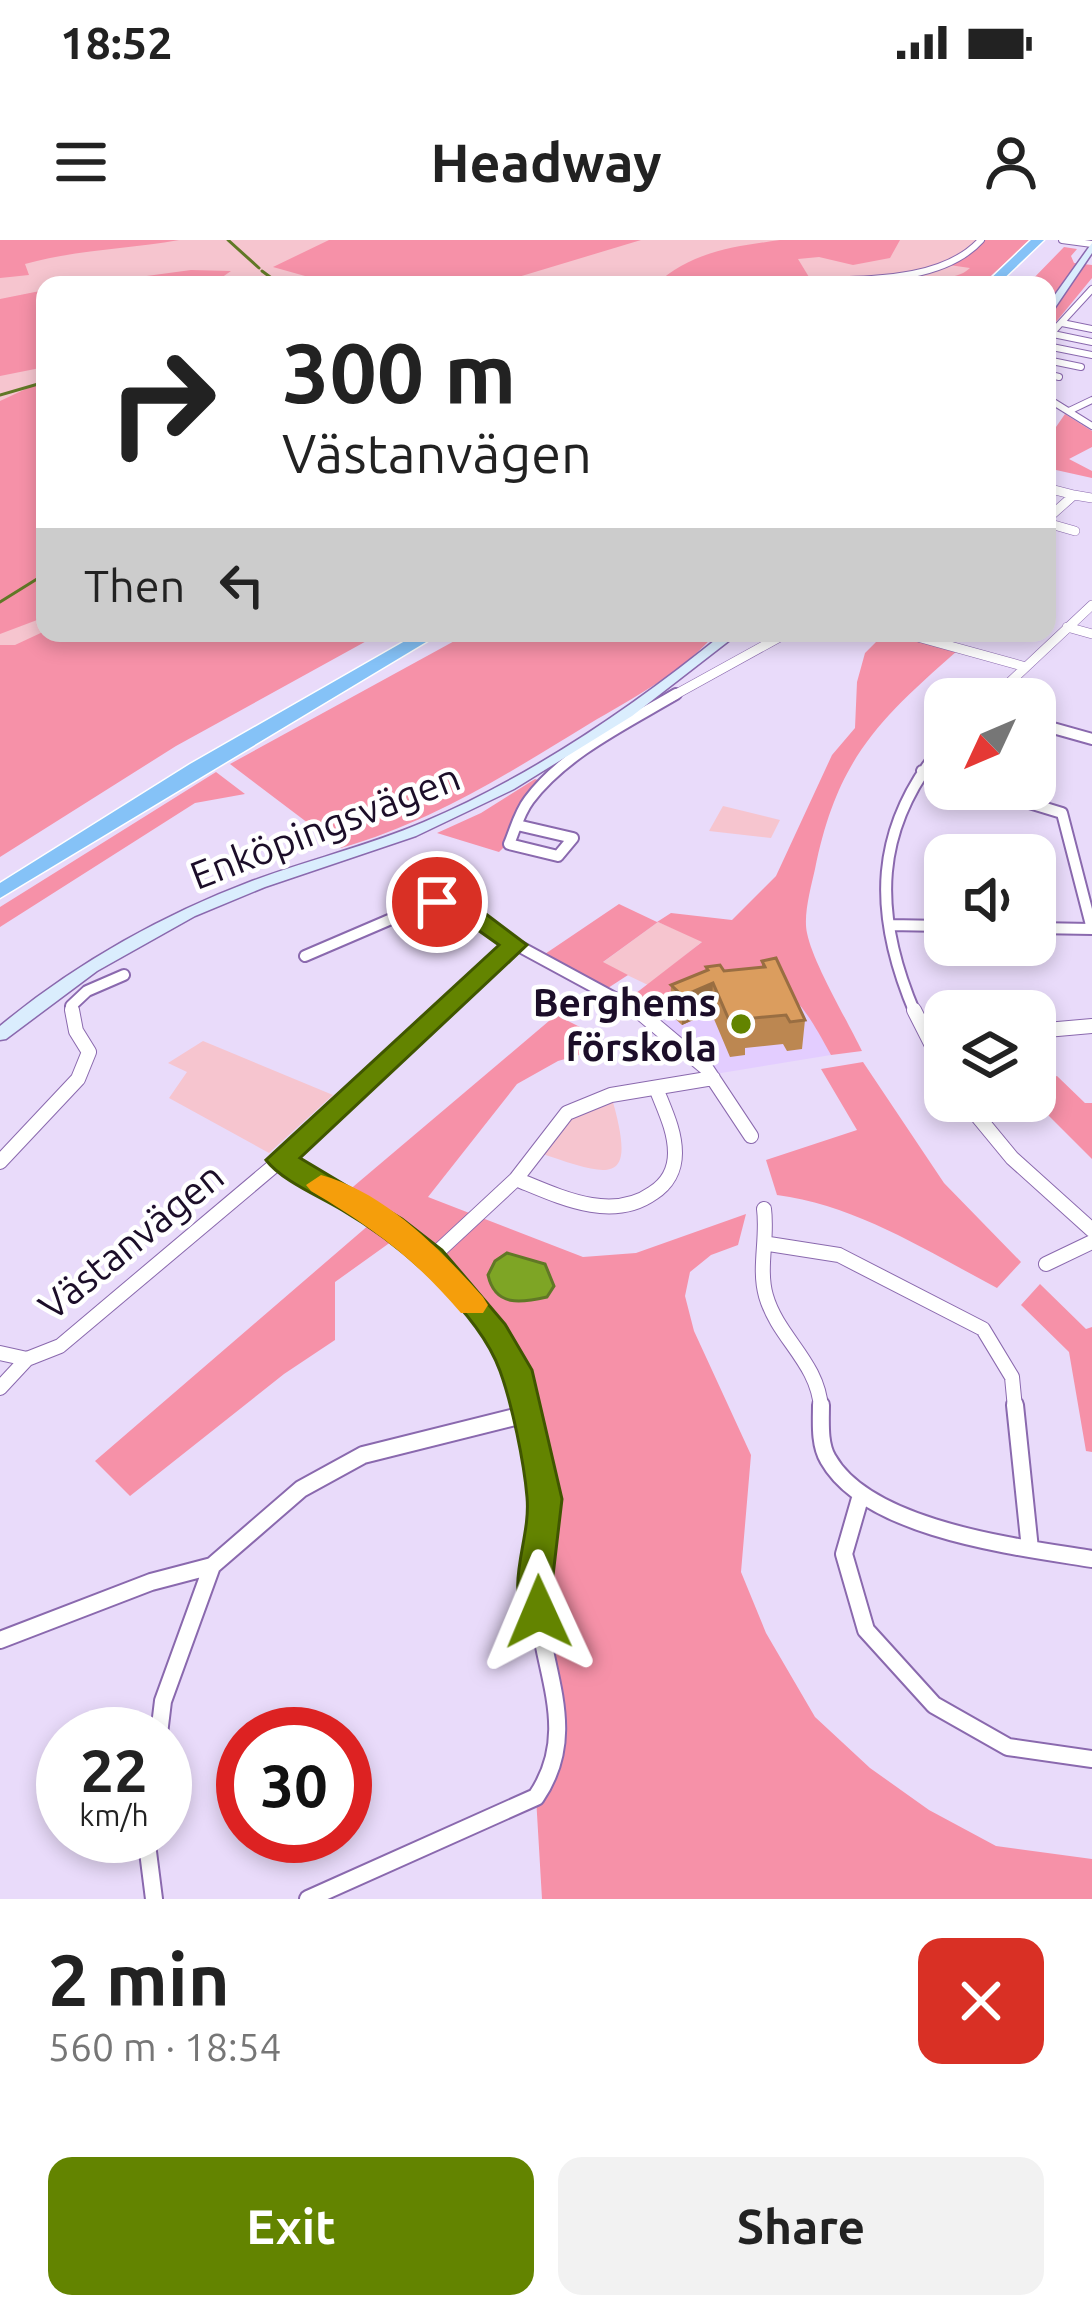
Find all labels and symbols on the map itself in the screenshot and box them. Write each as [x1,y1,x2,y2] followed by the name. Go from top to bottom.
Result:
[924,678,1056,810] north arrow
[184,754,466,897] street label: Enköpingsvägen
[386,851,488,953] pin
[533,980,717,1068] place label: Berghems förskola
[728,1011,754,1037] marker: Berghems förskola
[30,1153,231,1328] street label: Västanvägen
[476,1549,602,1675] position arrow
[216,1707,372,1863] speed limit sign: 30

